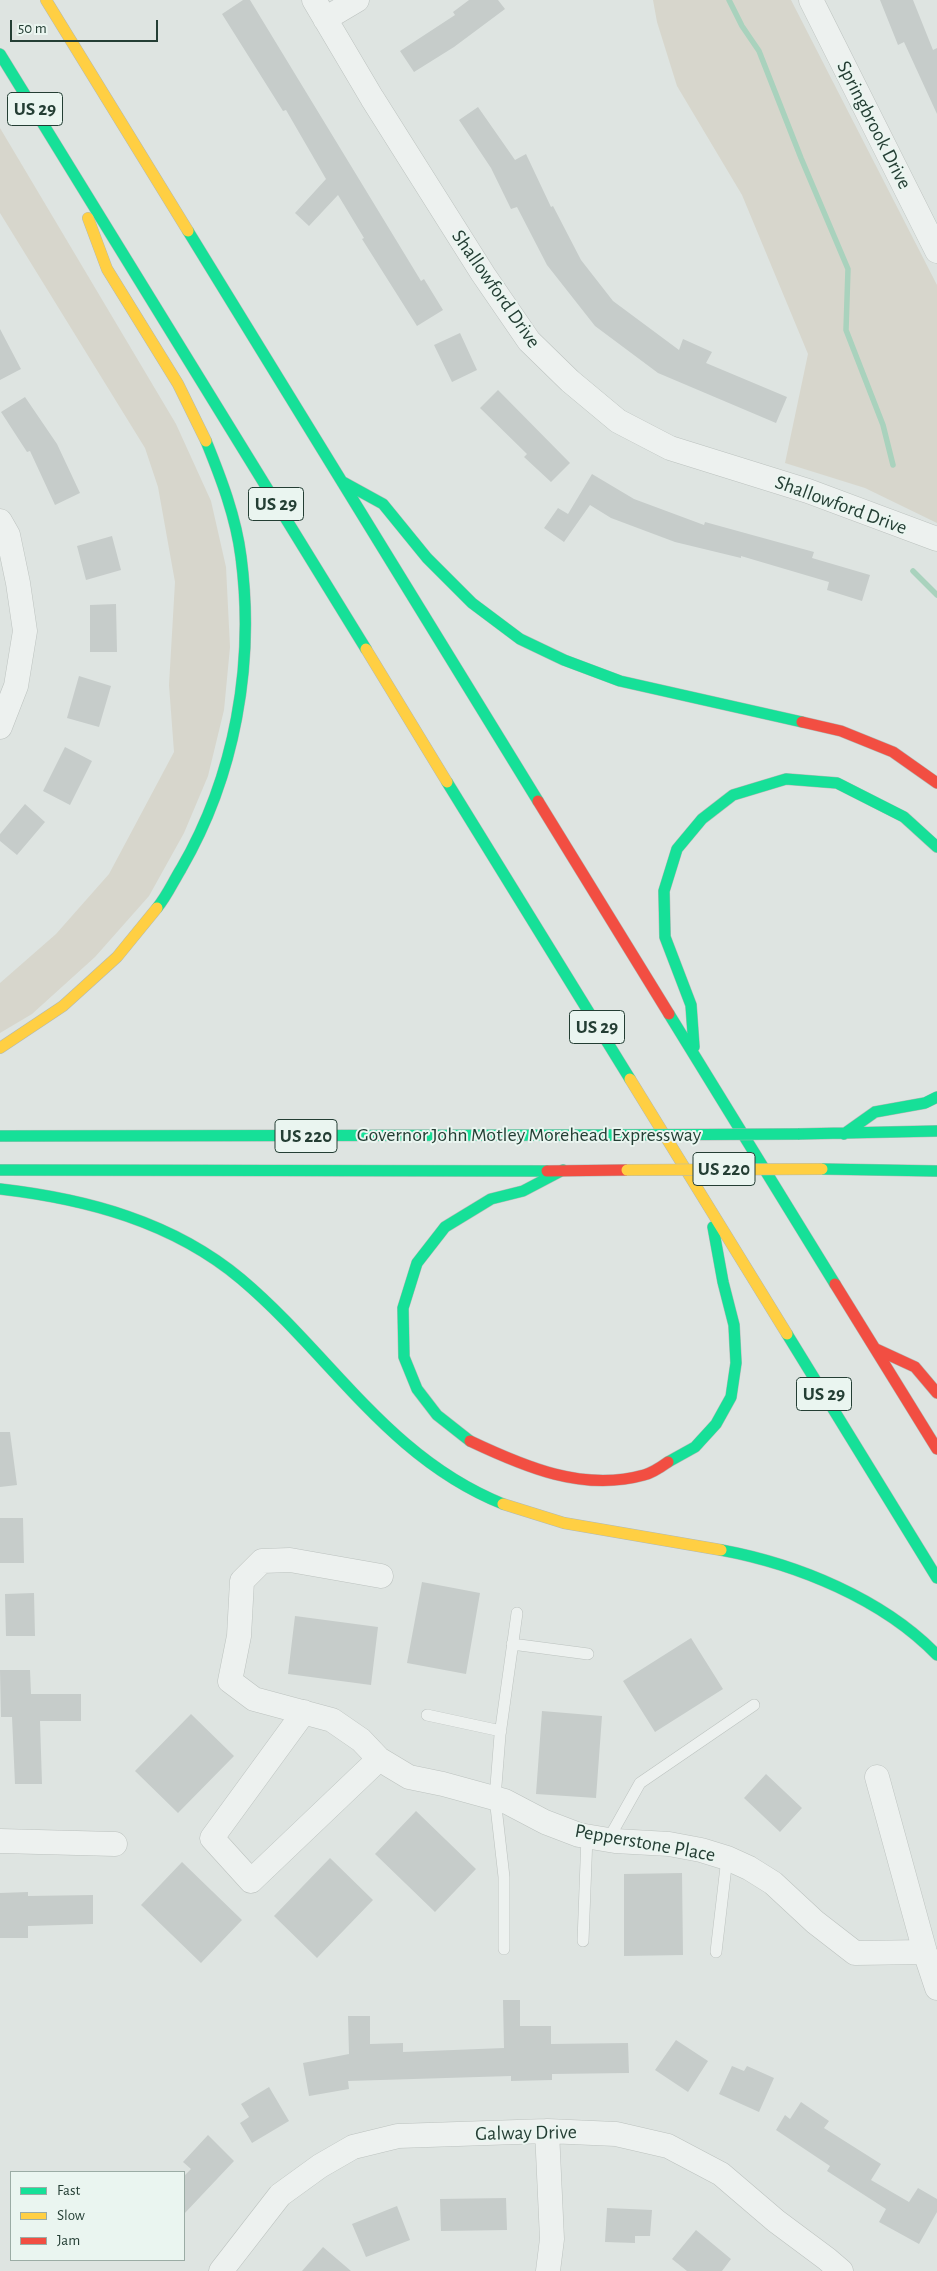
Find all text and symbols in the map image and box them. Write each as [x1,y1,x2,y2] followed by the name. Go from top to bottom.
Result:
[12,10,160,42] scale bar
[18,21,47,36] text: 50 m
[831,57,917,193] street label: Springbrook Drive
[8,92,62,126] road number: US 29
[446,225,546,353] street label: Shallowford Drive
[772,470,910,540] street label: Shallowford Drive
[248,488,304,520] road number: US 29
[570,1010,624,1044] road number: US 29
[275,1120,337,1152] road number: US 220
[357,1123,701,1147] street label: Governor John Motley Morehead Expressway
[693,1152,755,1186] road number: US 220
[796,1378,852,1410] road number: US 29
[573,1819,717,1867] street label: Pepperstone Place
[475,2120,577,2146] street label: Galway Drive
[10,2171,185,2261] legend
[57,2183,80,2198] text: Fast
[57,2208,85,2223] text: Slow
[57,2233,80,2248] text: Jam

